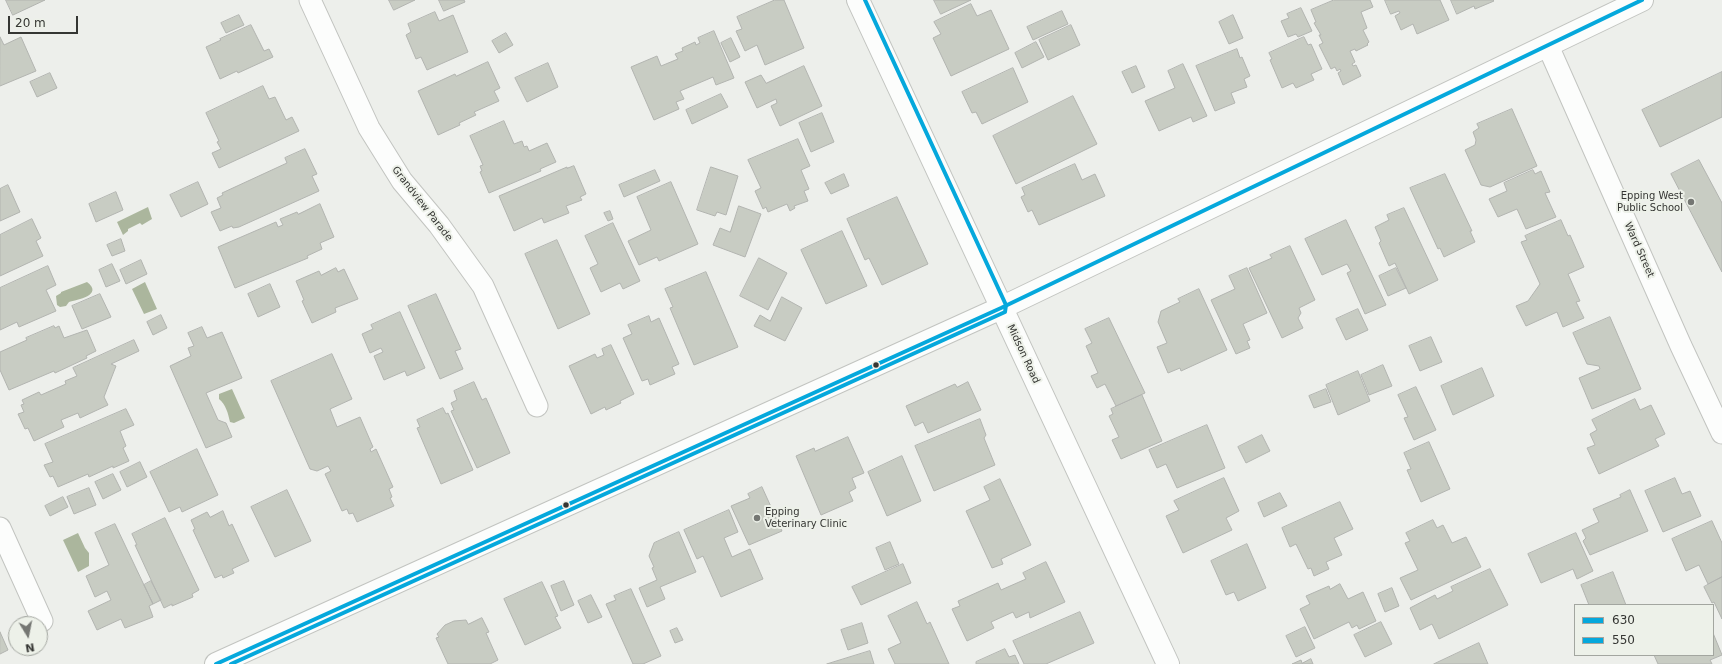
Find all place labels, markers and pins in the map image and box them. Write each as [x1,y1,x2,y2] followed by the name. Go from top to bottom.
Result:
[1617,190,1683,214] place label: Epping West Public School
[1686,197,1696,207] marker: Epping West Public School
[871,360,881,370] unlabelled marker
[561,500,571,510] unlabelled marker
[765,506,847,530] place label: Epping Veterinary Clinic
[752,513,762,523] marker: Epping Veterinary Clinic

